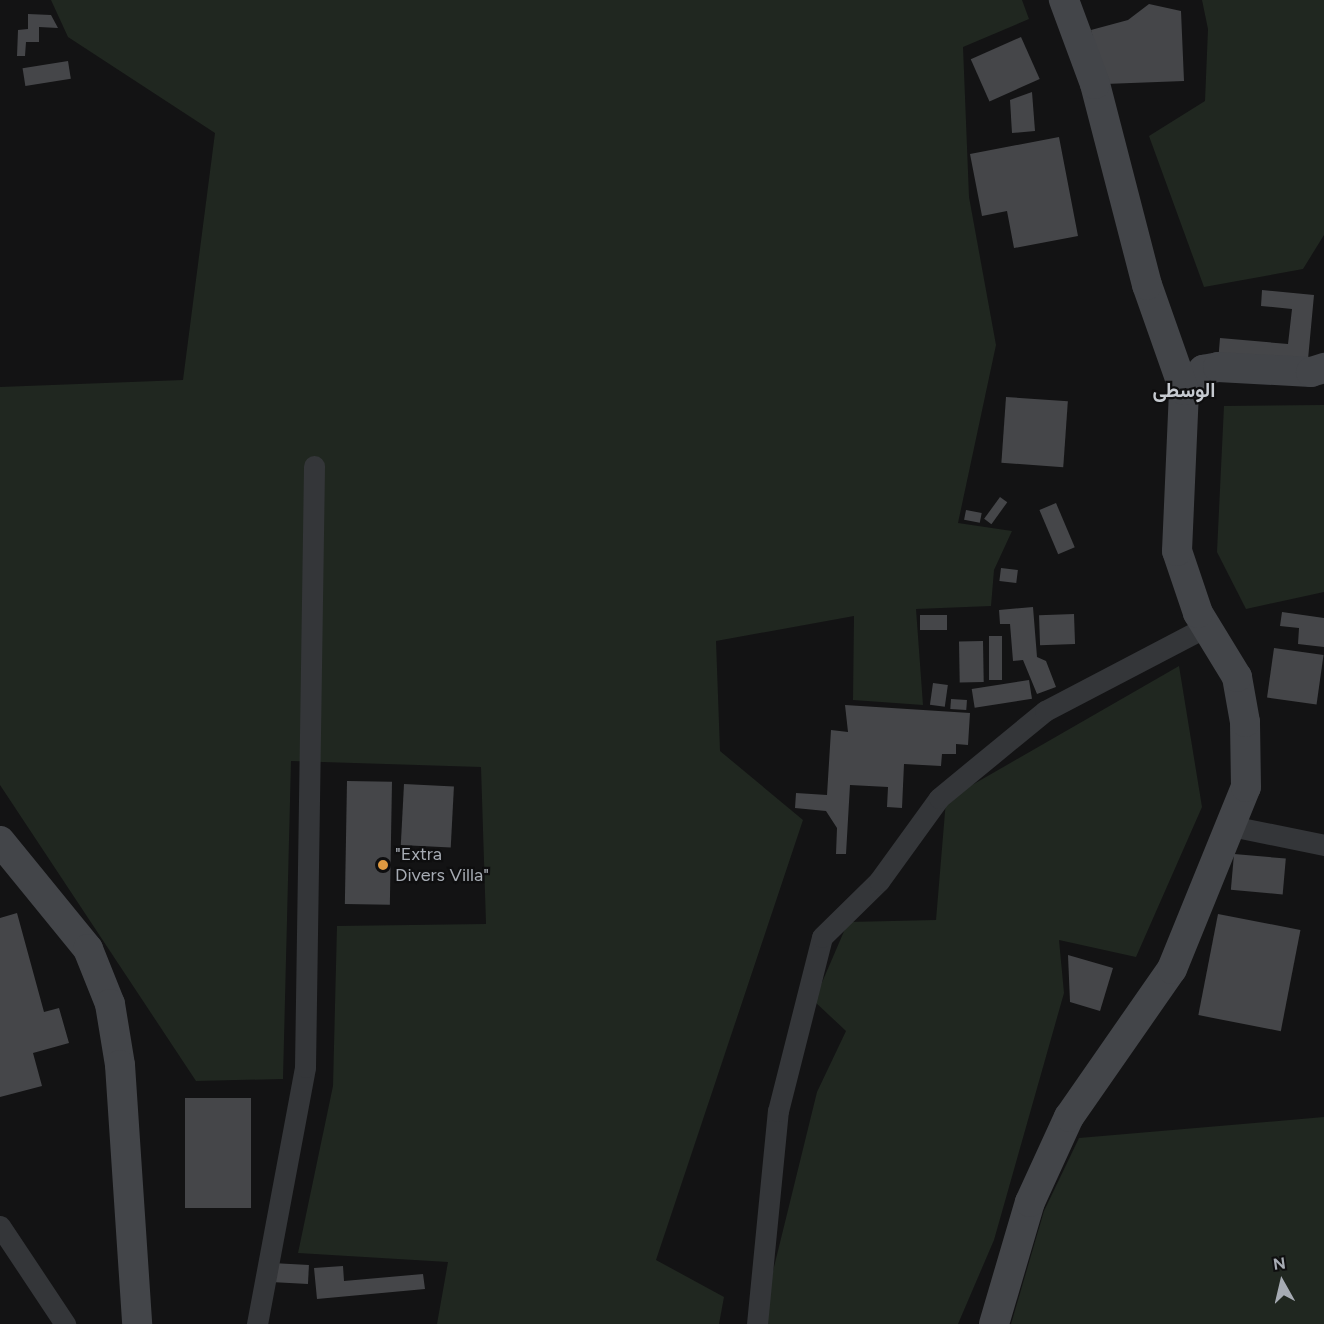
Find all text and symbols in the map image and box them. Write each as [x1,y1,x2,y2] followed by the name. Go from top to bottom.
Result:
[1153,378,1215,402] district label: الوسطى
[395,844,489,886] place label: "Extra Divers Villa"
[376,858,390,872] marker: "Extra Divers Villa"
[1252,1252,1312,1312] north arrow
[1272,1253,1287,1274] text: N

